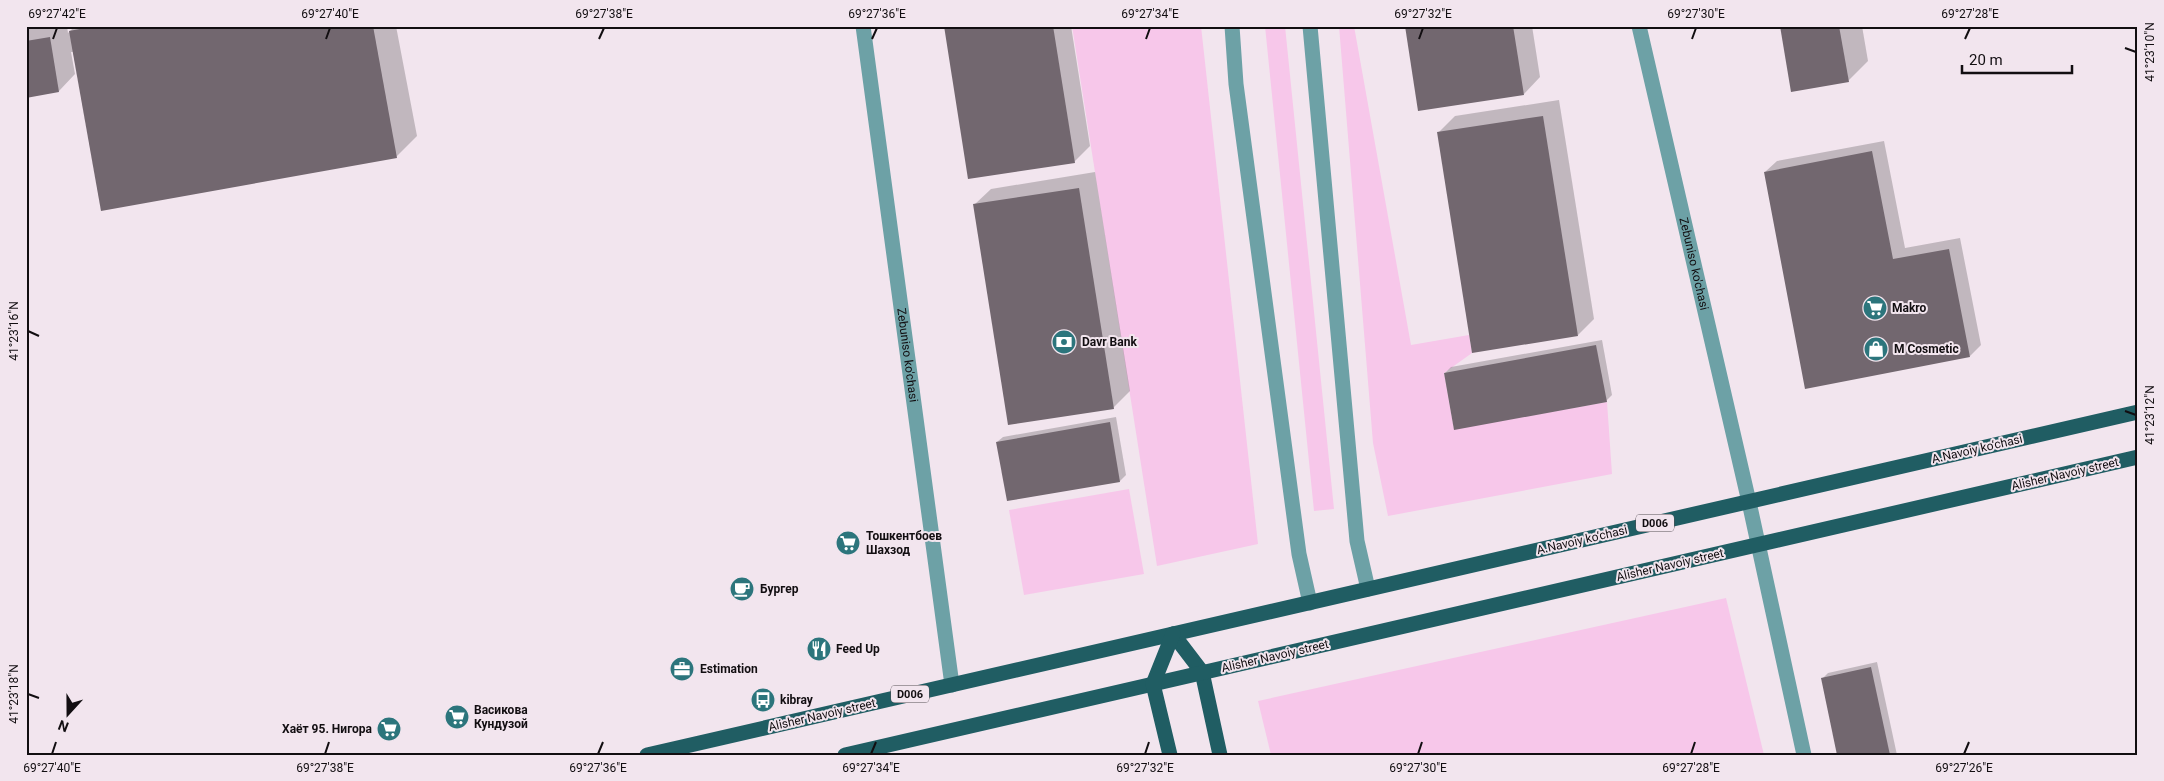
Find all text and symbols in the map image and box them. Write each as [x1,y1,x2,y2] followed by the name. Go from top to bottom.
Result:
[28,7,86,21] text: 69°27'42"E
[301,7,359,21] text: 69°27'40"E
[575,7,633,21] text: 69°27'38"E
[848,7,906,21] text: 69°27'36"E
[1121,7,1179,21] text: 69°27'34"E
[1394,7,1452,21] text: 69°27'32"E
[1667,7,1725,21] text: 69°27'30"E
[1941,7,1999,21] text: 69°27'28"E
[2143,22,2157,82] text: 41°23'10"N
[1962,42,2072,74] scale bar
[1969,51,2003,69] text: 20 m
[1676,216,1711,312] street label: Zebuniso ko'chasi
[1862,295,1888,321] supermarket icon: Makro
[7,301,21,361] text: 41°23'16"N
[1892,301,1927,315] place label: Makro
[894,307,921,403] street label: Zebuniso ko'chasi
[1051,329,1077,355] bank icon: Davr Bank
[1082,335,1137,349] place label: Davr Bank
[1863,336,1889,362] shop icon: M Cosmetic
[1894,342,1959,356] place label: M Cosmetic
[2143,385,2157,445] text: 41°23'12"N
[1930,432,2024,466] street label: A.Navoiy ko‘chasi
[2010,455,2120,493] street label: Alisher Navoiy street
[1636,514,1674,532] road number: D006
[1535,523,1629,557] street label: A.Navoiy ko‘chasi
[866,529,942,557] place label: Тошкентбоев Шахзод
[835,530,861,556] supermarket icon: Тошкентбоев Шахзод
[1615,546,1725,584] street label: Alisher Navoiy street
[729,576,755,602] cafe icon: Бургер
[760,582,799,596] place label: Бургер
[806,636,832,662] restaurant icon: Feed Up
[1220,637,1330,675] street label: Alisher Navoiy street
[836,642,880,656] place label: Feed Up
[669,656,695,682] office icon: Estimation
[700,662,758,676] place label: Estimation
[7,664,21,724] text: 41°23'18"N
[891,686,929,702] road number: D006
[750,687,776,713] bus stop icon: kibray
[42,688,92,738] north arrow
[780,693,814,707] place label: kibray
[767,696,877,734] street label: Alisher Navoiy street
[474,703,528,731] place label: Васикова Кундузой
[444,704,470,730] supermarket icon: Васикова Кундузой
[376,716,402,742] supermarket icon: Хаёт 95. Нигора
[56,717,71,735] text: N
[282,722,373,736] place label: Хаёт 95. Нигора
[23,761,81,775] text: 69°27'40"E
[296,761,354,775] text: 69°27'38"E
[569,761,627,775] text: 69°27'36"E
[842,761,900,775] text: 69°27'34"E
[1116,761,1174,775] text: 69°27'32"E
[1389,761,1447,775] text: 69°27'30"E
[1662,761,1720,775] text: 69°27'28"E
[1935,761,1993,775] text: 69°27'26"E

